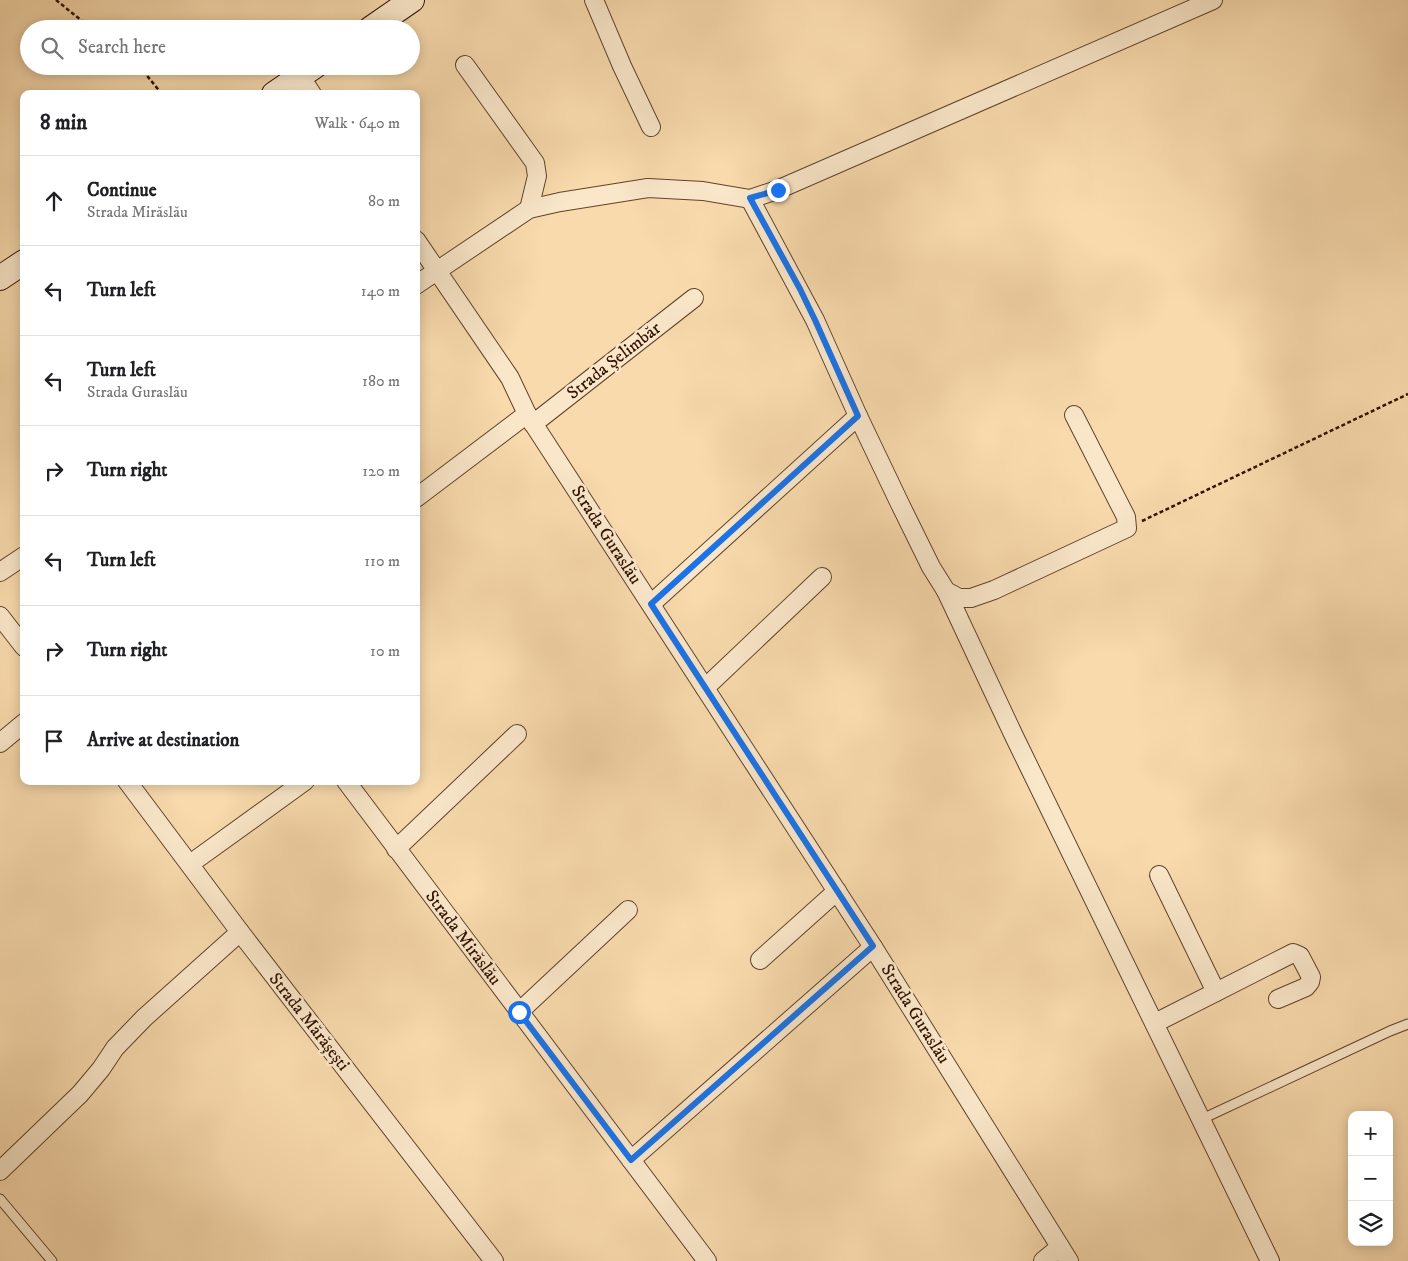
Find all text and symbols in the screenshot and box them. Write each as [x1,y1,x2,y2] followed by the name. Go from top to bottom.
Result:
[20,20,420,75] search box
[38,34,66,62] icon: search
[78,36,166,59] text: Search here
[40,110,87,136] text: 8 min
[314,113,400,133] text: Walk · 640 m
[87,179,157,202] text: Continue
[767,179,790,202] route end
[40,187,68,215] icon: ahead
[368,191,400,211] text: 80 m
[87,202,188,222] text: Strada Mirăslău
[40,277,68,305] icon: left
[87,279,156,302] text: Turn left
[361,281,400,301] text: 140 m
[563,317,666,405] street label: Strada Șelimbăr
[87,359,156,382] text: Turn left
[40,367,68,395] icon: left
[362,371,400,391] text: 180 m
[87,382,188,402] text: Strada Guraslău
[40,457,68,485] icon: right
[87,459,167,482] text: Turn right
[362,461,400,481] text: 120 m
[566,481,646,589] street label: Strada Guraslău
[40,547,68,575] icon: left
[87,549,156,572] text: Turn left
[364,551,400,571] text: 110 m
[40,637,68,665] icon: right
[87,639,167,662] text: Turn right
[370,641,400,661] text: 10 m
[40,727,68,755] icon: arrive
[87,729,239,752] text: Arrive at destination
[420,886,506,990] street label: Strada Mirăslău
[876,960,955,1068] street label: Strada Guraslău
[264,969,354,1075] street label: Strada Mărășești
[508,1001,531,1024] route start
[1348,1111,1393,1246] map controls
[1348,1111,1393,1156] button: +
[1348,1156,1393,1201] button: −
[1348,1201,1393,1246] button: layers

